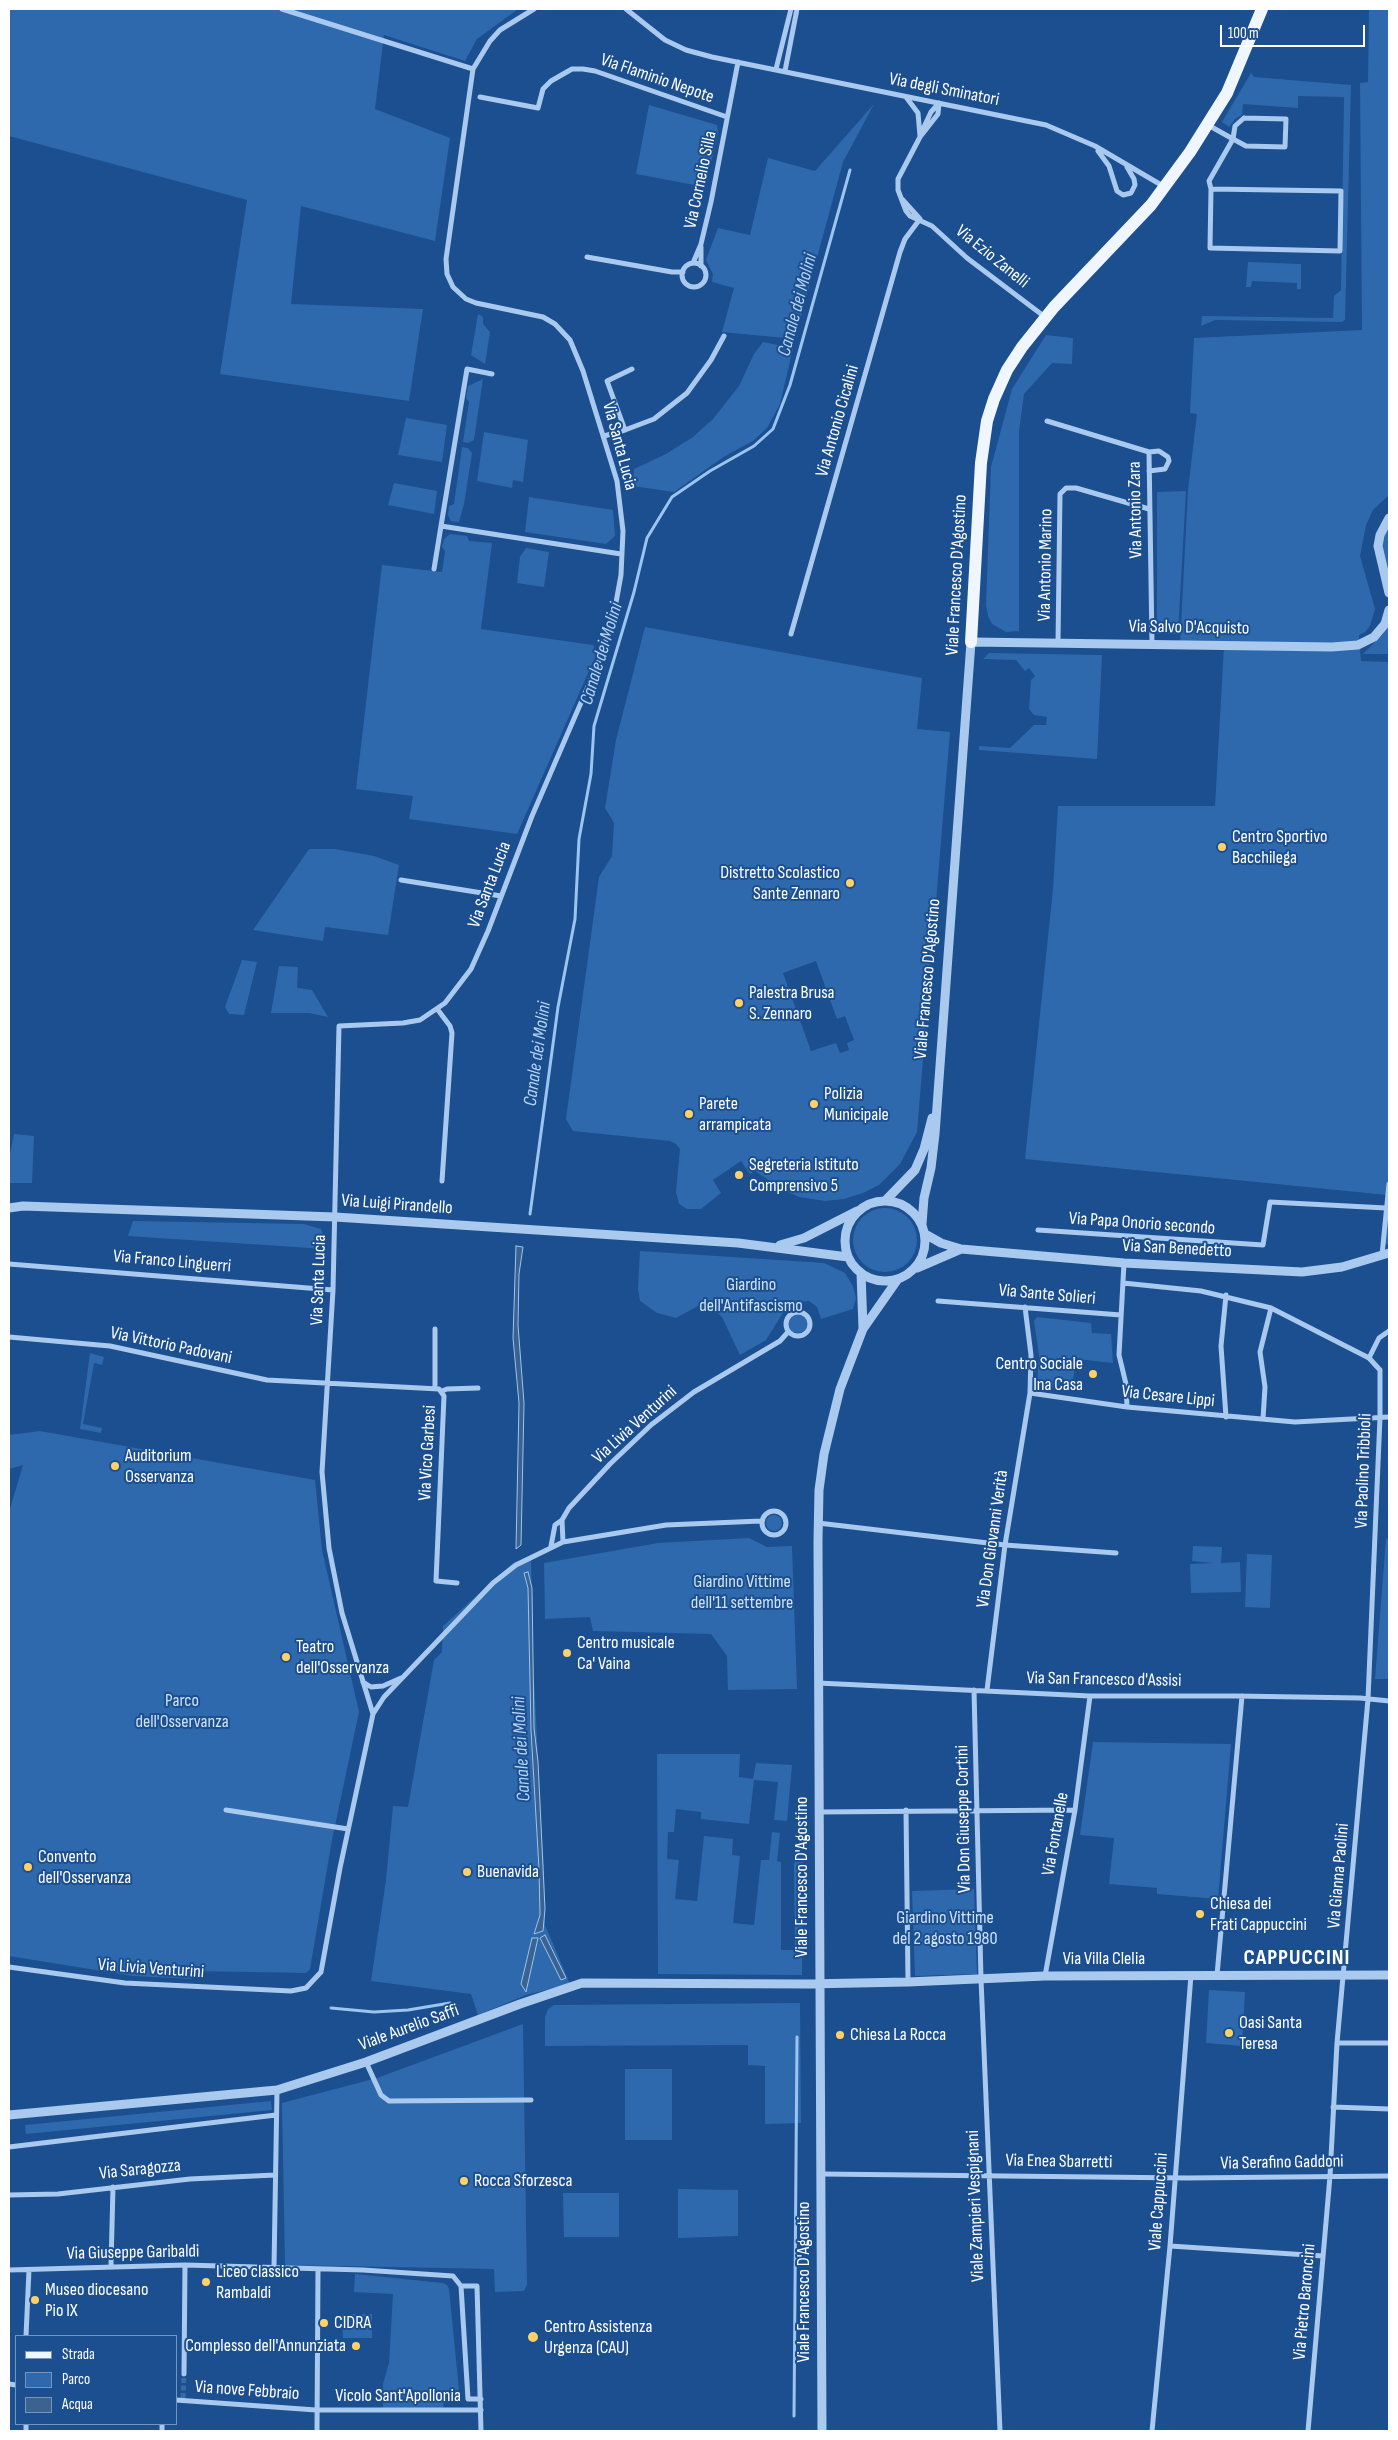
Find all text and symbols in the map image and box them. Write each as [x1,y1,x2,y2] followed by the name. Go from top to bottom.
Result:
[1223,15,1368,47] scale bar
[1228,24,1259,43] text: 100 m
[597,49,717,109] street label: Via Flaminio Nepote
[887,69,1001,111] street label: Via degli Sminatori
[680,129,722,231] street label: Via Cornelio Silla
[951,221,1033,293] street label: Via Ezio Zanelli
[773,251,823,359] water label: Canale dei Molini
[812,363,864,479] street label: Via Antonio Cicalini
[597,399,641,493] street label: Via Santa Lucia
[1124,461,1148,559] street label: Via Antonio Zara
[942,494,972,656] street label: Viale Francesco D'Agostino
[1034,509,1058,621] street label: Via Antonio Marino
[576,600,628,708] water label: Canale dei Molini
[1128,616,1250,640] street label: Via Salvo D'Acquisto
[1232,826,1327,869] place label: Centro Sportivo Bacchilega
[464,839,516,931] street label: Via Santa Lucia
[1216,841,1228,853] marker: Centro Sportivo Bacchilega
[720,862,840,904] place label: Distretto Scolastico Sante Zennaro
[844,877,856,889] marker: Distretto Scolastico Sante Zennaro
[910,898,946,1060] street label: Viale Francesco D'Agostino
[749,982,835,1024] place label: Palestra Brusa S. Zennaro
[733,997,745,1009] marker: Palestra Brusa S. Zennaro
[519,1000,557,1108] water label: Canale dei Molini
[824,1083,889,1126] place label: Polizia Municipale
[699,1093,771,1136] place label: Parete arrampicata
[808,1098,820,1110] marker: Polizia Municipale
[683,1108,695,1120] marker: Parete arrampicata
[749,1154,859,1196] place label: Segreteria Istituto Comprensivo 5
[733,1169,745,1181] marker: Segreteria Istituto Comprensivo 5
[341,1190,453,1220] street label: Via Luigi Pirandello
[1068,1208,1216,1240] street label: Via Papa Onorio secondo
[307,1234,331,1326] street label: Via Santa Lucia
[1122,1235,1232,1263] street label: Via San Benedetto
[112,1246,232,1278] street label: Via Franco Linguerri
[699,1274,803,1316] park label: Giardino dell'Antifascismo
[998,1280,1096,1310] street label: Via Sante Solieri
[108,1323,234,1369] street label: Via Vittorio Padovani
[995,1353,1083,1396] place label: Centro Sociale Ina Casa
[1087,1368,1099,1380] marker: Centro Sociale Ina Casa
[588,1381,682,1469] street label: Via Livia Venturini
[1120,1381,1216,1413] street label: Via Cesare Lippi
[415,1405,441,1501] street label: Via Vico Garbesi
[1351,1413,1377,1529] street label: Via Paolino Tribbioli
[125,1445,194,1488] place label: Auditorium Osservanza
[109,1460,121,1472] marker: Auditorium Osservanza
[973,1469,1013,1609] street label: Via Don Giovanni Verità
[691,1571,793,1614] park label: Giardino Vittime dell'11 settembre
[577,1632,675,1675] place label: Centro musicale Ca' Vaina
[296,1636,389,1678] place label: Teatro dell'Osservanza
[561,1647,573,1659] marker: Centro musicale Ca' Vaina
[280,1651,292,1663] marker: Teatro dell'Osservanza
[1026,1668,1182,1692] street label: Via San Francesco d'Assisi
[135,1690,229,1732] park label: Parco dell'Osservanza
[508,1696,536,1802] water label: Canale dei Molini
[952,1745,976,1893] street label: Via Don Giuseppe Cortini
[1038,1791,1074,1877] street label: Via Fontanelle
[791,1796,813,1958] street label: Viale Francesco D'Agostino
[1324,1822,1354,1930] street label: Via Gianna Paolini
[38,1846,131,1888] place label: Convento dell'Osservanza
[22,1861,34,1873] marker: Convento dell'Osservanza
[477,1861,539,1883] place label: Buenavida
[461,1866,473,1878] marker: Buenavida
[1210,1893,1307,1936] place label: Chiesa dei Frati Cappuccini
[892,1907,998,1950] park label: Giardino Vittime del 2 agosto 1980
[1194,1908,1206,1920] marker: Chiesa dei Frati Cappuccini
[1242,1945,1352,1971] district label: CAPPUCCINI
[1063,1948,1145,1970] street label: Via Villa Clelia
[97,1955,205,1983] street label: Via Livia Venturini
[356,2000,462,2056] street label: Viale Aurelio Saffi
[1239,2012,1302,2054] place label: Oasi Santa Teresa
[850,2024,946,2046] place label: Chiesa La Rocca
[1223,2027,1235,2039] marker: Oasi Santa Teresa
[834,2029,846,2041] marker: Chiesa La Rocca
[963,2130,989,2282] street label: Viale Zampieri Vespignani
[1005,2150,1113,2174] street label: Via Enea Sbarretti
[1220,2151,1344,2175] street label: Via Serafino Gaddoni
[1145,2152,1173,2252] street label: Viale Cappuccini
[98,2155,182,2185] street label: Via Saragozza
[474,2170,572,2192] place label: Rocca Sforzesca
[458,2175,470,2187] marker: Rocca Sforzesca
[793,2201,815,2363] street label: Viale Francesco D'Agostino
[66,2241,200,2265] street label: Via Giuseppe Garibaldi
[1289,2243,1321,2361] street label: Via Pietro Baroncini
[216,2261,299,2304] place label: Liceo classico Rambaldi
[200,2276,212,2288] marker: Liceo classico Rambaldi
[45,2279,148,2322] place label: Museo diocesano Pio IX
[29,2294,41,2306] marker: Museo diocesano Pio IX
[334,2312,371,2334] place label: CIDRA
[544,2316,652,2358] place label: Centro Assistenza Urgenza (CAU)
[318,2317,330,2329] marker: CIDRA
[526,2330,540,2344] marker: Centro Assistenza Urgenza (CAU)
[15,2335,178,2425] legend
[185,2335,346,2357] place label: Complesso dell'Annunziata
[350,2340,362,2352] marker: Complesso dell'Annunziata
[62,2345,95,2364] text: Strada
[62,2370,90,2389] text: Parco
[194,2377,300,2405] street label: Via nove Febbraio
[335,2385,461,2407] street label: Vicolo Sant'Apollonia
[62,2395,93,2414] text: Acqua

